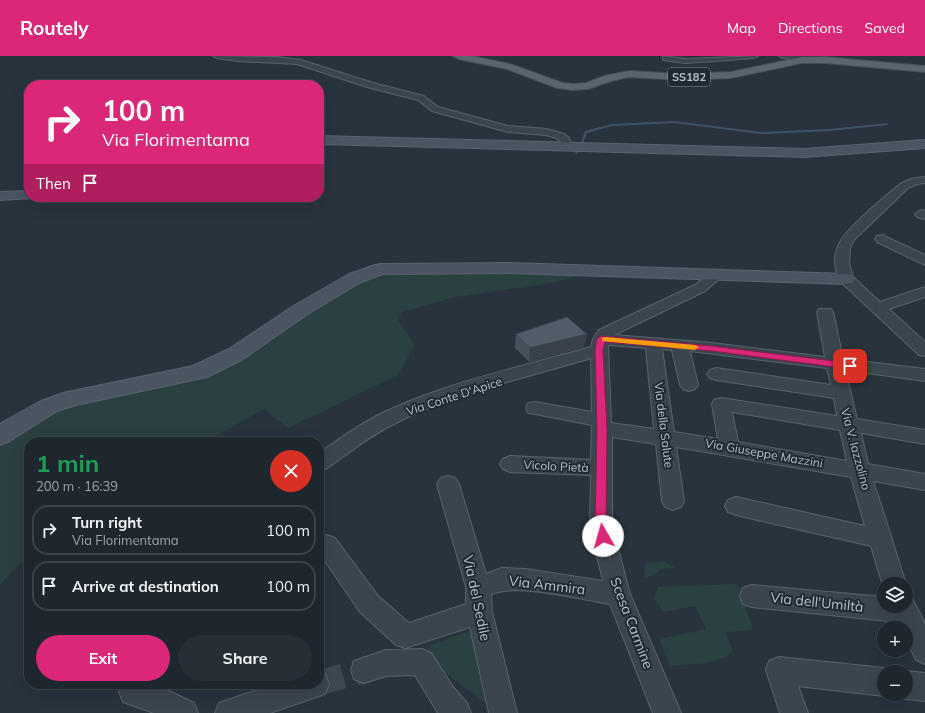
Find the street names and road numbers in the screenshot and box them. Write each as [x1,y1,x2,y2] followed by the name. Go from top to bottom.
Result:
[668,68,710,86] road number: SS182
[404,373,504,419] street label: Via Conte D'Apice
[651,381,677,469] street label: Via della Salute
[838,406,874,492] street label: Via V. Iazzolino
[704,435,824,471] street label: Via Giuseppe Mazzini
[523,457,589,475] street label: Vicolo Pietà
[459,553,495,643] street label: Via del Sedile
[508,571,586,599] street label: Via Ammira
[606,575,658,671] street label: Scesa Carmine
[770,588,864,616] street label: Via dell'Umiltà

